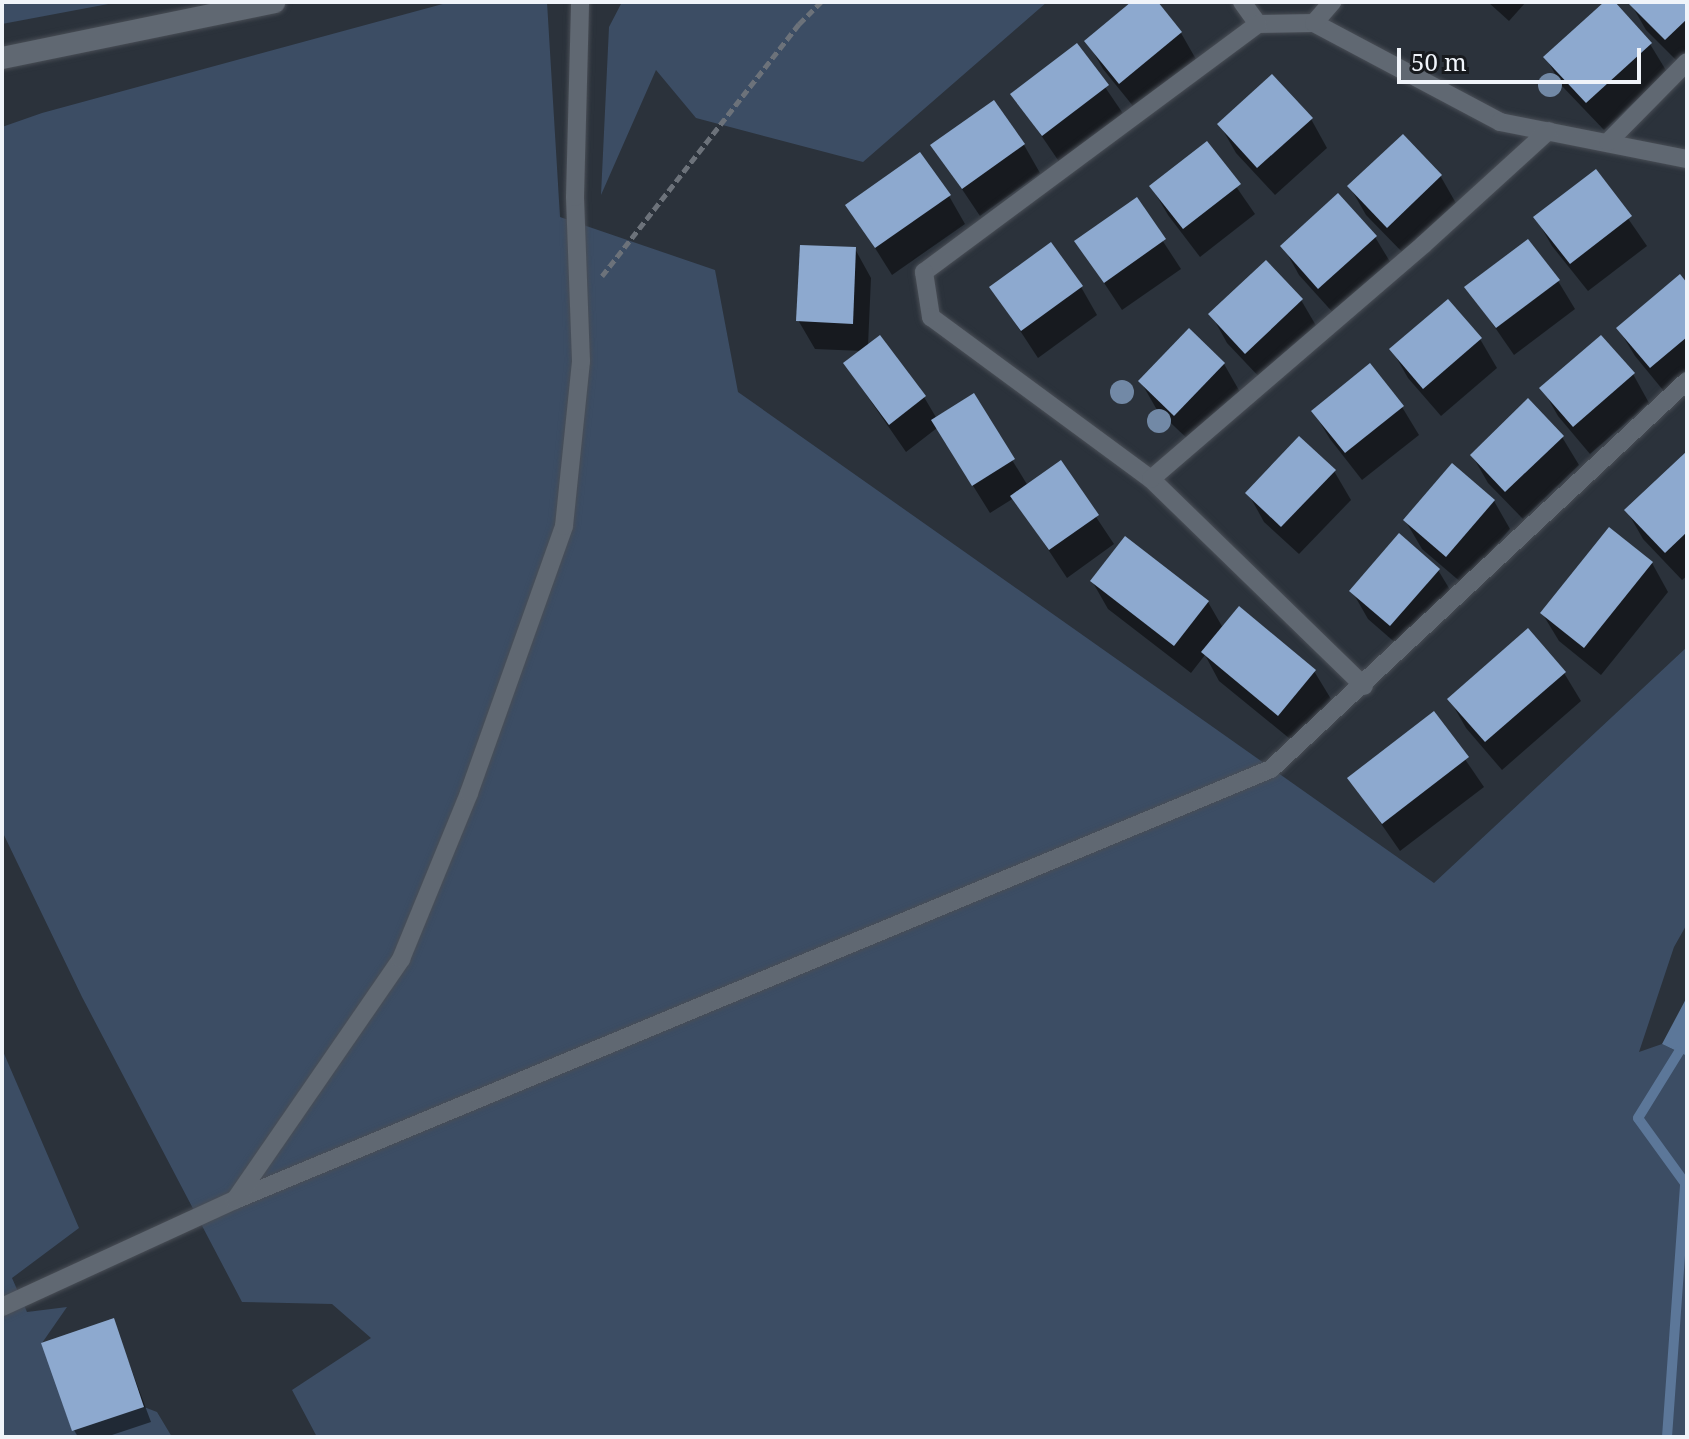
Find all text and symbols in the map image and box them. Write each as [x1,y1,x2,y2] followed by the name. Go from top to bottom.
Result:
[1401,32,1645,82] scale bar
[1411,45,1467,78] text: 50 m

